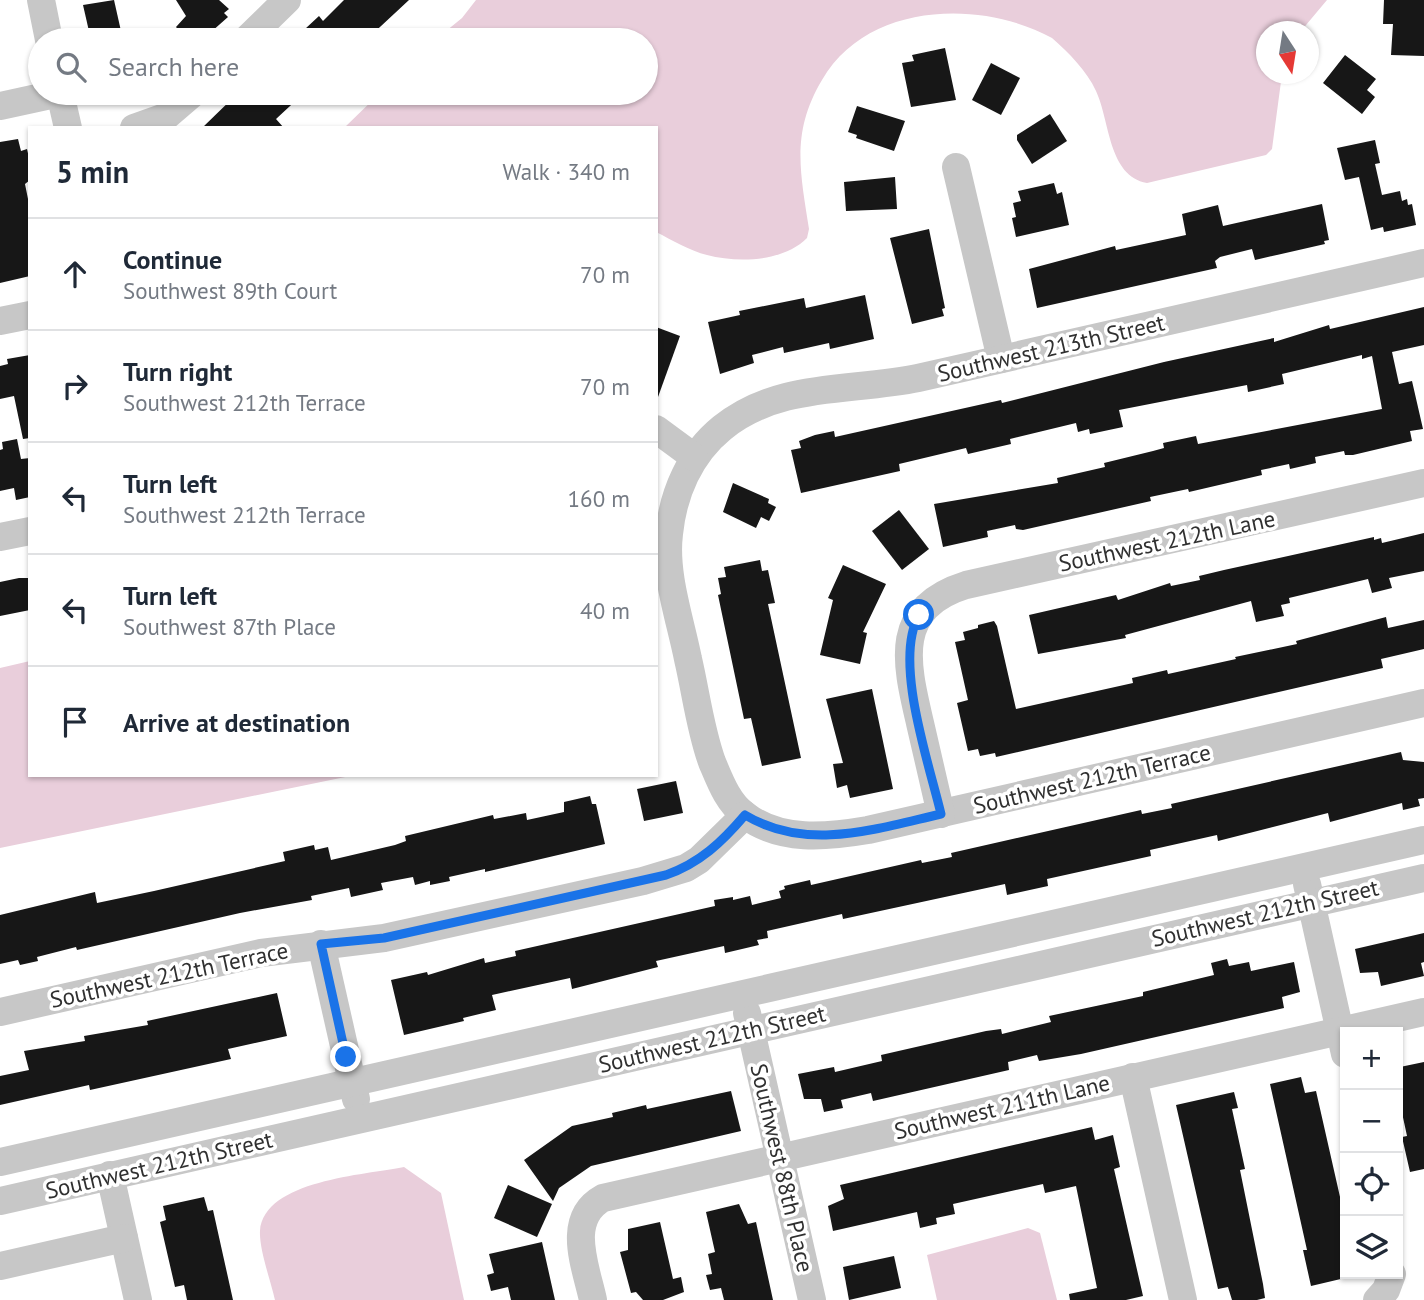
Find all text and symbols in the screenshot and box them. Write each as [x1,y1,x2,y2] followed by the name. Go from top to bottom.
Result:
[1256,21,1319,84] north arrow
[28,28,658,105] search box
[52,48,90,86] icon: search
[108,50,239,83] text: Search here
[56,152,129,191] text: 5 min
[503,157,630,186] text: Walk · 340 m
[123,243,222,276] text: Continue
[56,255,94,293] icon: ahead
[580,260,630,289] text: 70 m
[123,276,337,305] text: Southwest 89th Court
[935,307,1167,388] street label: Southwest 213th Street
[123,355,232,388] text: Turn right
[56,367,94,405] icon: right
[580,372,630,401] text: 70 m
[123,388,366,417] text: Southwest 212th Terrace
[123,467,217,500] text: Turn left
[56,479,94,517] icon: left
[568,484,630,513] text: 160 m
[123,500,366,529] text: Southwest 212th Terrace
[1056,503,1278,578] street label: Southwest 212th Lane
[123,579,217,612] text: Turn left
[56,591,94,629] icon: left
[580,596,630,625] text: 40 m
[903,599,934,630] route start
[123,612,336,641] text: Southwest 87th Place
[56,703,94,741] icon: arrive
[123,706,350,739] text: Arrive at destination
[970,737,1213,820] street label: Southwest 212th Terrace
[1149,872,1381,953] street label: Southwest 212th Street
[47,935,291,1014] street label: Southwest 212th Terrace
[596,998,828,1079] street label: Southwest 212th Street
[1340,1027,1403,1279] map controls
[1340,1027,1403,1090] button: +
[330,1041,361,1072] route end
[744,1061,821,1275] street label: Southwest 88th Place
[891,1068,1113,1145] street label: Southwest 211th Lane
[1340,1090,1403,1153] button: −
[43,1124,275,1205] street label: Southwest 212th Street
[1340,1153,1403,1216] button: locate
[1340,1216,1403,1279] button: layers

